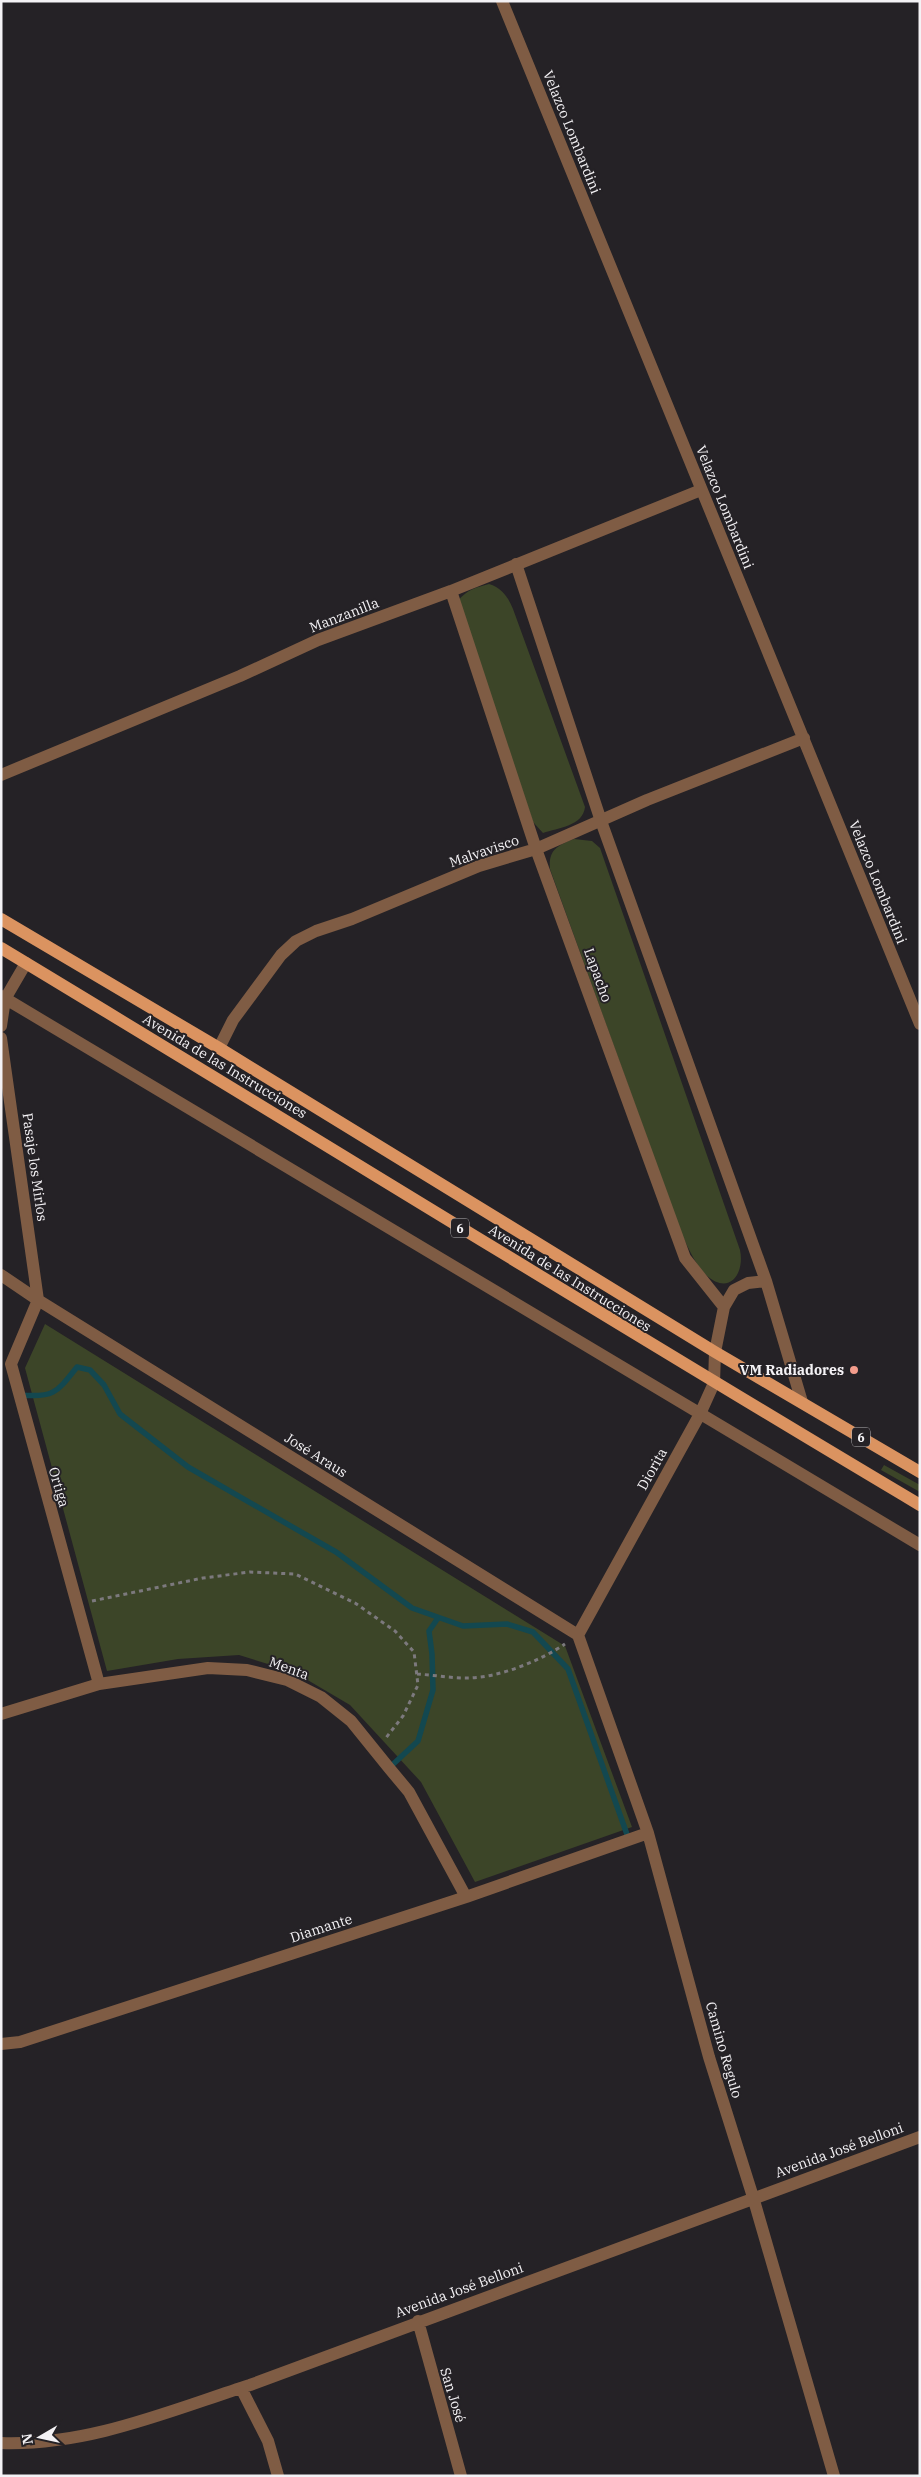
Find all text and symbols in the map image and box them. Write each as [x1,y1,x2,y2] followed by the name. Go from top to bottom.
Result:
[539,68,605,196] street label: Velazco Lombardini
[692,443,758,571] street label: Velazco Lombardini
[307,593,382,636] street label: Manzanilla
[845,818,911,946] street label: Velazco Lombardini
[447,831,521,871] street label: Malvavisco
[580,946,616,1005] street label: Lapacho
[140,1010,311,1122] street label: Avenida de las Instrucciones
[18,1111,52,1223] street label: Pasaje los Mirlos
[451,1218,469,1238] road number: 6
[485,1220,655,1336] street label: Avenida de las Instrucciones
[740,1361,844,1379] place label: VM Radiadores
[848,1364,860,1376] marker: VM Radiadores
[852,1428,870,1446] road number: 6
[281,1429,351,1481] street label: José Araus
[633,1444,671,1493] street label: Diorita
[45,1465,73,1509] street label: Ortiga
[267,1652,312,1684] street label: Menta
[288,1910,354,1946] street label: Diamante
[702,2000,746,2100] street label: Camino Regulo
[772,2118,906,2182] street label: Avenida José Belloni
[392,2258,526,2322] street label: Avenida José Belloni
[436,2365,470,2425] street label: San José
[15,2412,65,2462] north arrow
[17,2432,37,2446] text: N

